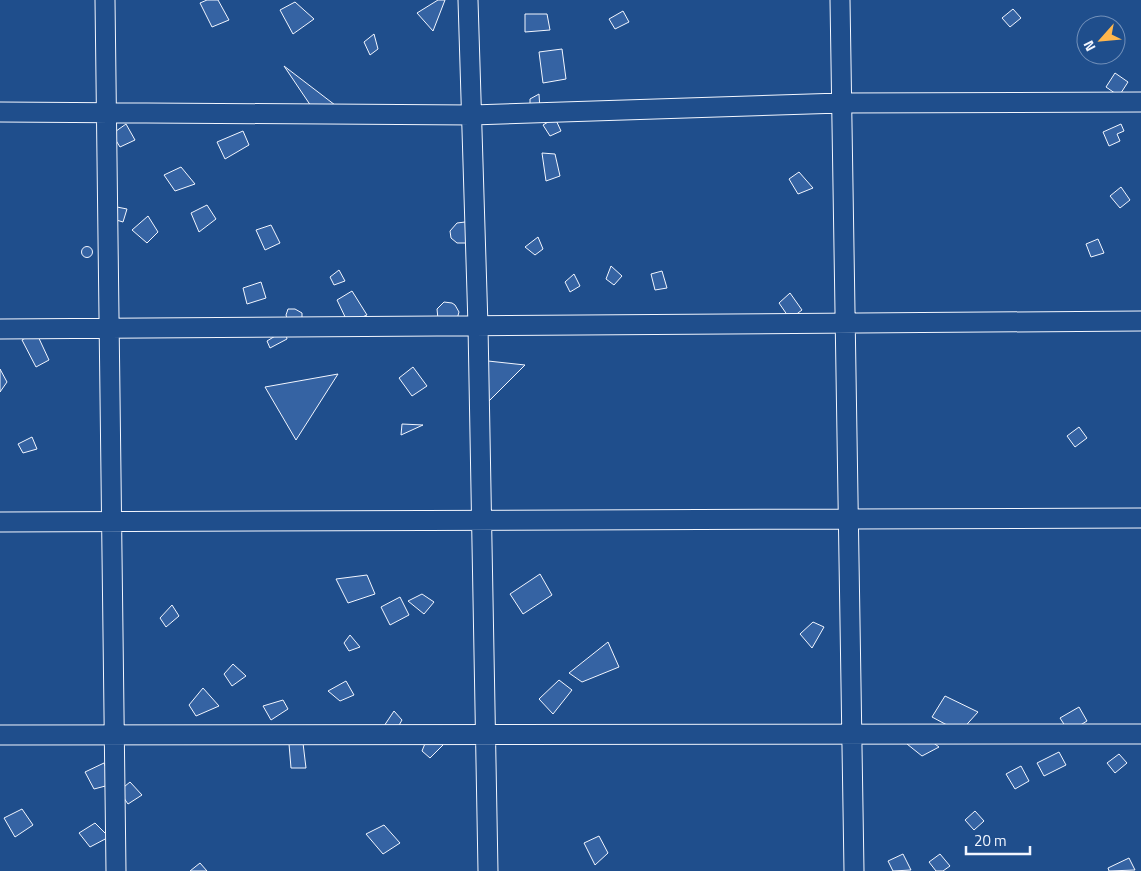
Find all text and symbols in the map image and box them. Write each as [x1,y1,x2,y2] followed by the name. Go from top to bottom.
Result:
[1076,15,1126,65] north arrow
[1077,37,1101,55] text: N
[966,824,1030,856] scale bar
[974,829,1007,852] text: 20 m

